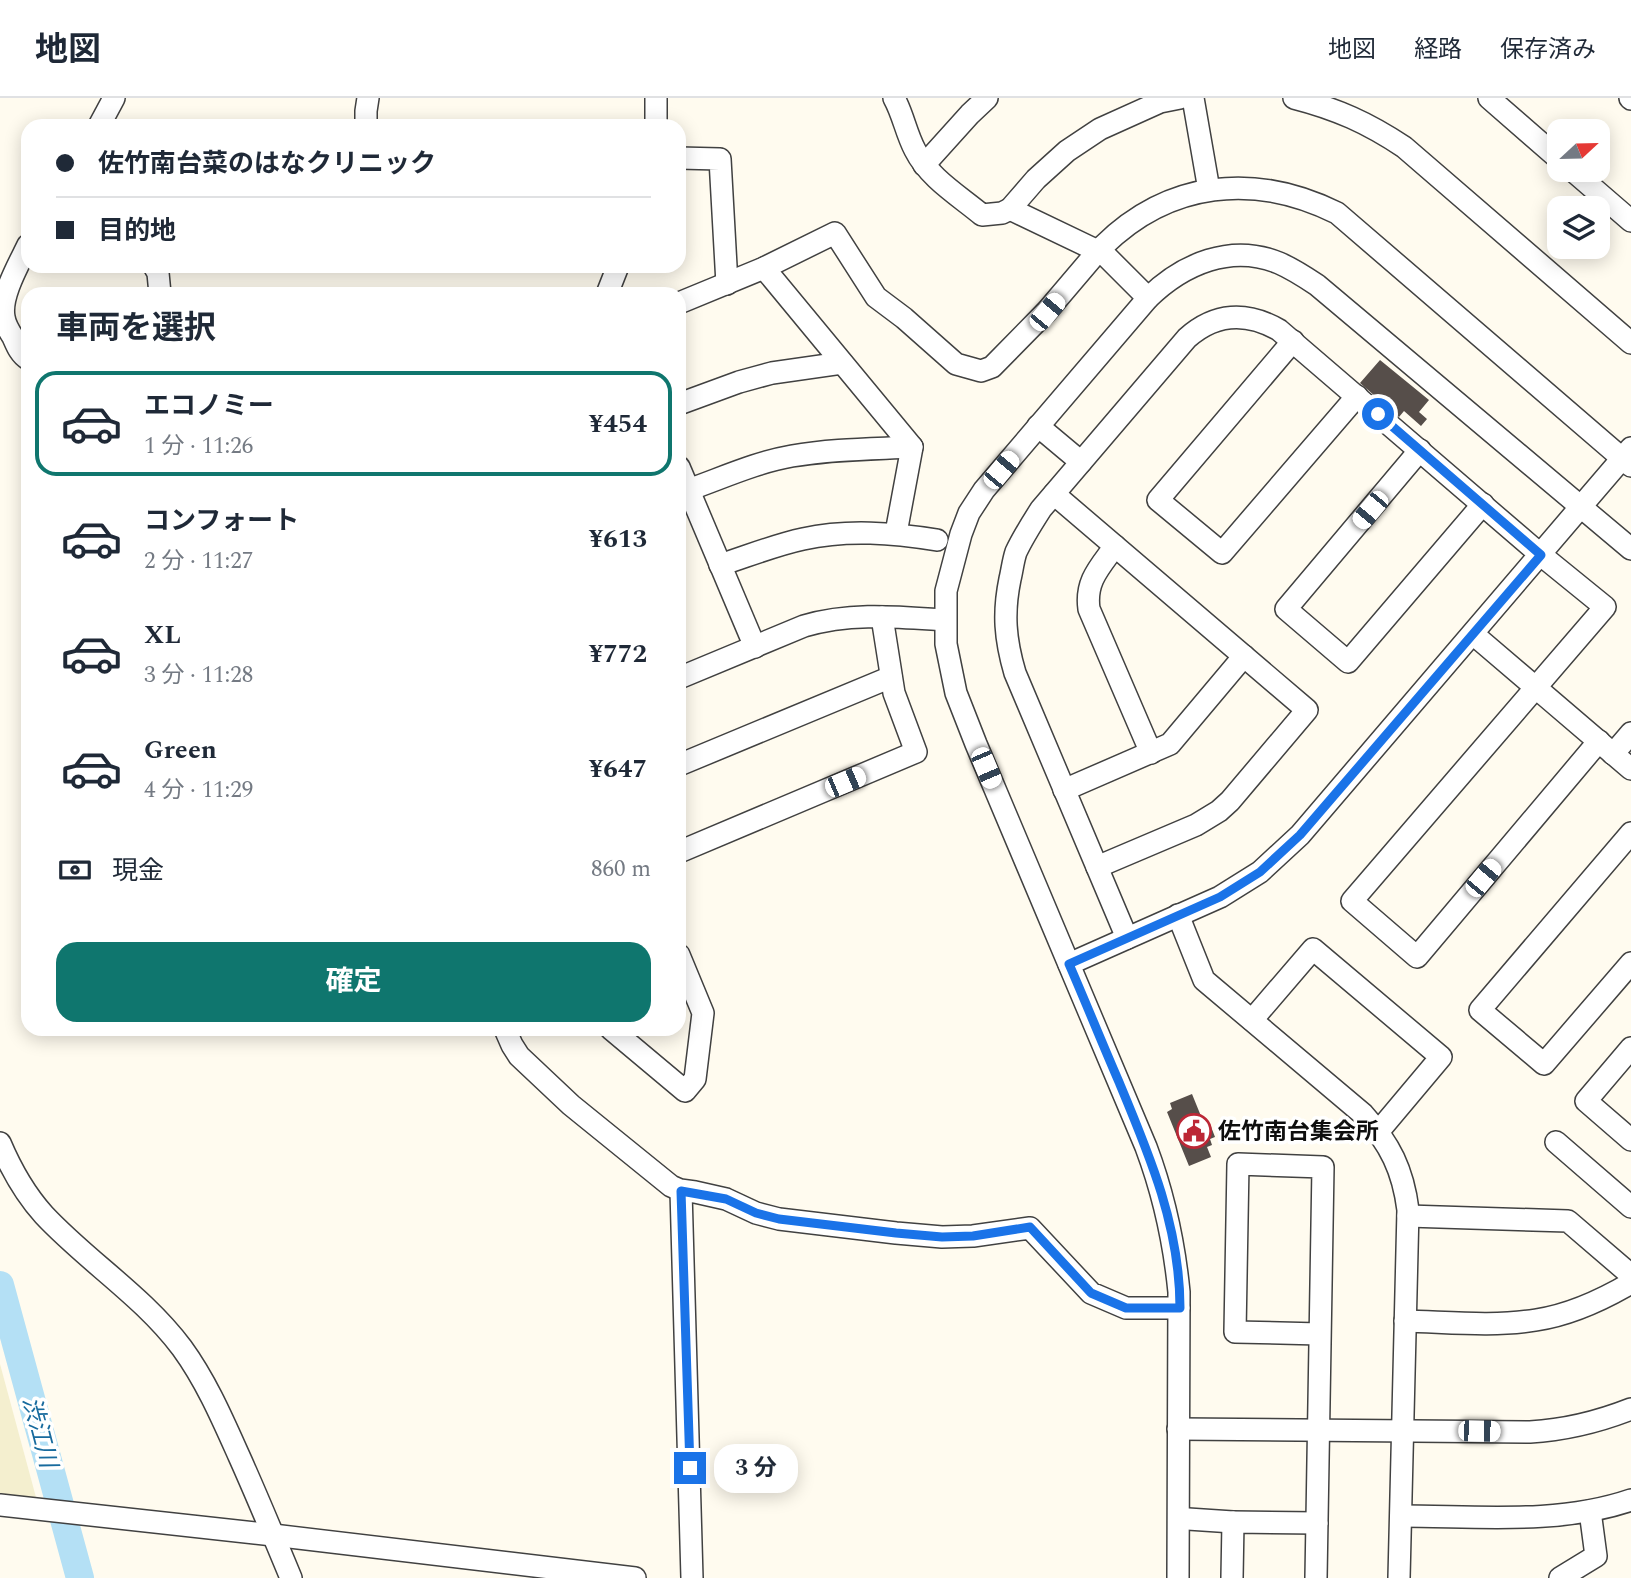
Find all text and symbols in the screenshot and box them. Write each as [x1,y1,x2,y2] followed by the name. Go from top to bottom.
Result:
[35,25,101,75] text: 地図
[1328,32,1376,68] text: 地図
[1414,32,1462,68] text: 経路
[1500,32,1596,68] text: 保存済み
[1547,119,1610,182] north arrow
[1547,119,1610,259] map controls
[98,144,436,184] text: 佐竹南台菜のはなクリニック
[1547,196,1610,259] button: layers
[98,211,176,251] text: 目的地
[1026,289,1069,335] car
[56,304,216,353] text: 車両を選択
[144,386,274,426] text: エコノミー
[60,392,123,455] icon: car
[1362,398,1394,430] route start
[589,404,647,444] text: ¥454
[144,429,253,464] text: 1 分 · 11:26
[980,447,1023,493] car
[1349,487,1392,533] car
[144,501,299,541] text: コンフォート
[60,507,123,570] icon: car
[589,519,647,559] text: ¥613
[144,544,253,579] text: 2 分 · 11:27
[144,615,181,655] text: XL
[60,622,123,685] icon: car
[589,634,647,674] text: ¥772
[144,658,253,693] text: 3 分 · 11:28
[144,730,217,770] text: Green
[60,737,123,800] icon: car
[969,745,1004,791] car
[589,749,647,789] text: ¥647
[822,764,869,800] car
[144,773,253,808] text: 4 分 · 11:29
[56,851,94,889] icon: cash
[112,851,164,891] text: 現金
[591,852,651,887] text: 860 m
[1462,855,1505,901] car
[56,942,651,1022] button: 確定
[1175,1112,1213,1150] public building icon: 佐竹南台集会所
[1218,1115,1379,1150] place label: 佐竹南台集会所
[12,1393,67,1475] water label: 渋江川
[1458,1420,1501,1442] car
[714,1444,798,1492] callout: 3 分
[735,1451,777,1486] text: 3 分
[674,1452,706,1484] route end

